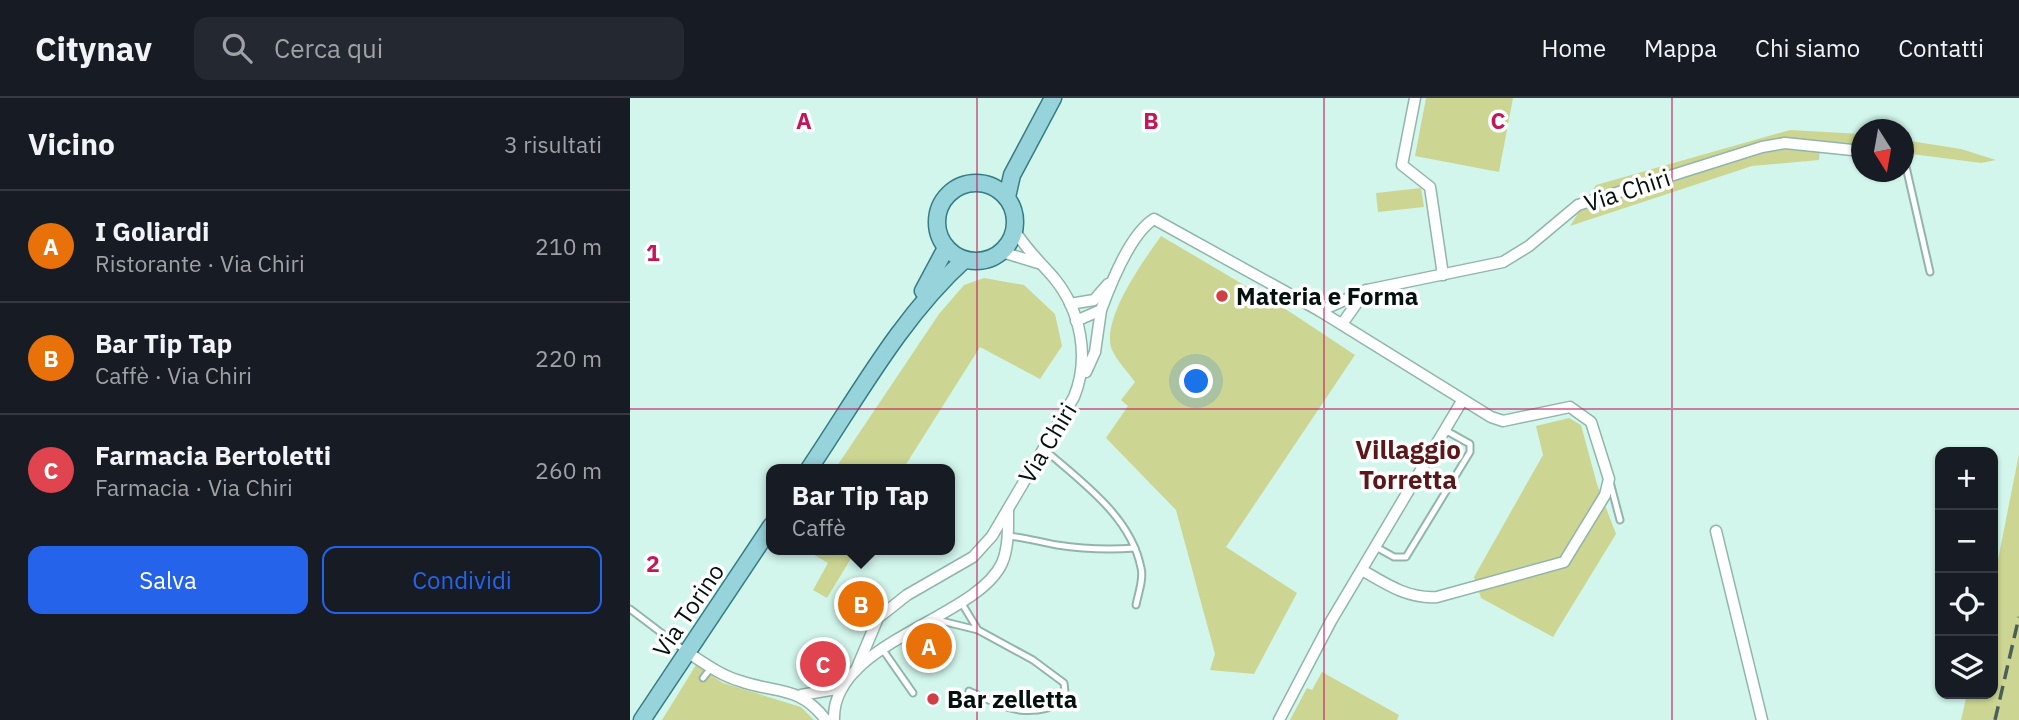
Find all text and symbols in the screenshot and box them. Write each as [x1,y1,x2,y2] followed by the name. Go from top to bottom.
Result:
[194,17,684,80] search box
[35,27,152,70] text: Citynav
[218,29,256,67] icon: search
[274,31,383,65] text: Cerca qui
[1542,32,1606,64] text: Home
[1644,32,1717,64] text: Mappa
[1755,32,1860,64] text: Chi siamo
[1898,32,1984,64] text: Contatti
[796,105,812,135] text: A
[1143,105,1159,135] text: B
[1491,105,1506,135] text: C
[1851,119,1914,182] north arrow
[28,124,115,163] text: Vicino
[504,129,602,159] text: 3 risultati
[1580,161,1674,219] street label: Via Chiri
[95,214,209,248] text: I Goliardi
[43,231,59,261] text: A
[535,231,602,261] text: 210 m
[646,237,660,267] text: 1
[95,248,305,278] text: Ristorante · Via Chiri
[1236,280,1418,312] place label: Materia e Forma
[1214,288,1230,304] marker: Materia e Forma
[95,326,232,360] text: Bar Tip Tap
[43,343,59,373] text: B
[535,343,602,373] text: 220 m
[95,360,252,390] text: Caffè · Via Chiri
[1179,364,1213,398] your location
[1011,397,1083,489] street label: Via Chiri
[1355,432,1461,496] district label: Villaggio Torretta
[95,438,331,472] text: Farmacia Bertoletti
[1935,447,1998,699] map controls
[1935,447,1998,510] button: +
[44,455,58,485] text: C
[535,455,602,485] text: 260 m
[766,464,955,555] popup
[95,472,293,502] text: Farmacia · Via Chiri
[792,478,929,512] text: Bar Tip Tap
[1935,510,1998,573] button: −
[792,512,846,542] text: Caffè
[28,546,308,614] button: Salva
[322,546,602,614] button: Condividi
[646,548,660,578] text: 2
[645,557,731,663] street label: Via Torino
[1935,573,1998,636] button: locate
[838,578,884,630] pin: B
[906,620,952,672] pin: A
[1935,636,1998,699] button: layers
[800,638,846,690] pin: C
[947,683,1077,715] place label: Bar zelletta
[925,691,941,707] marker: Bar zelletta

